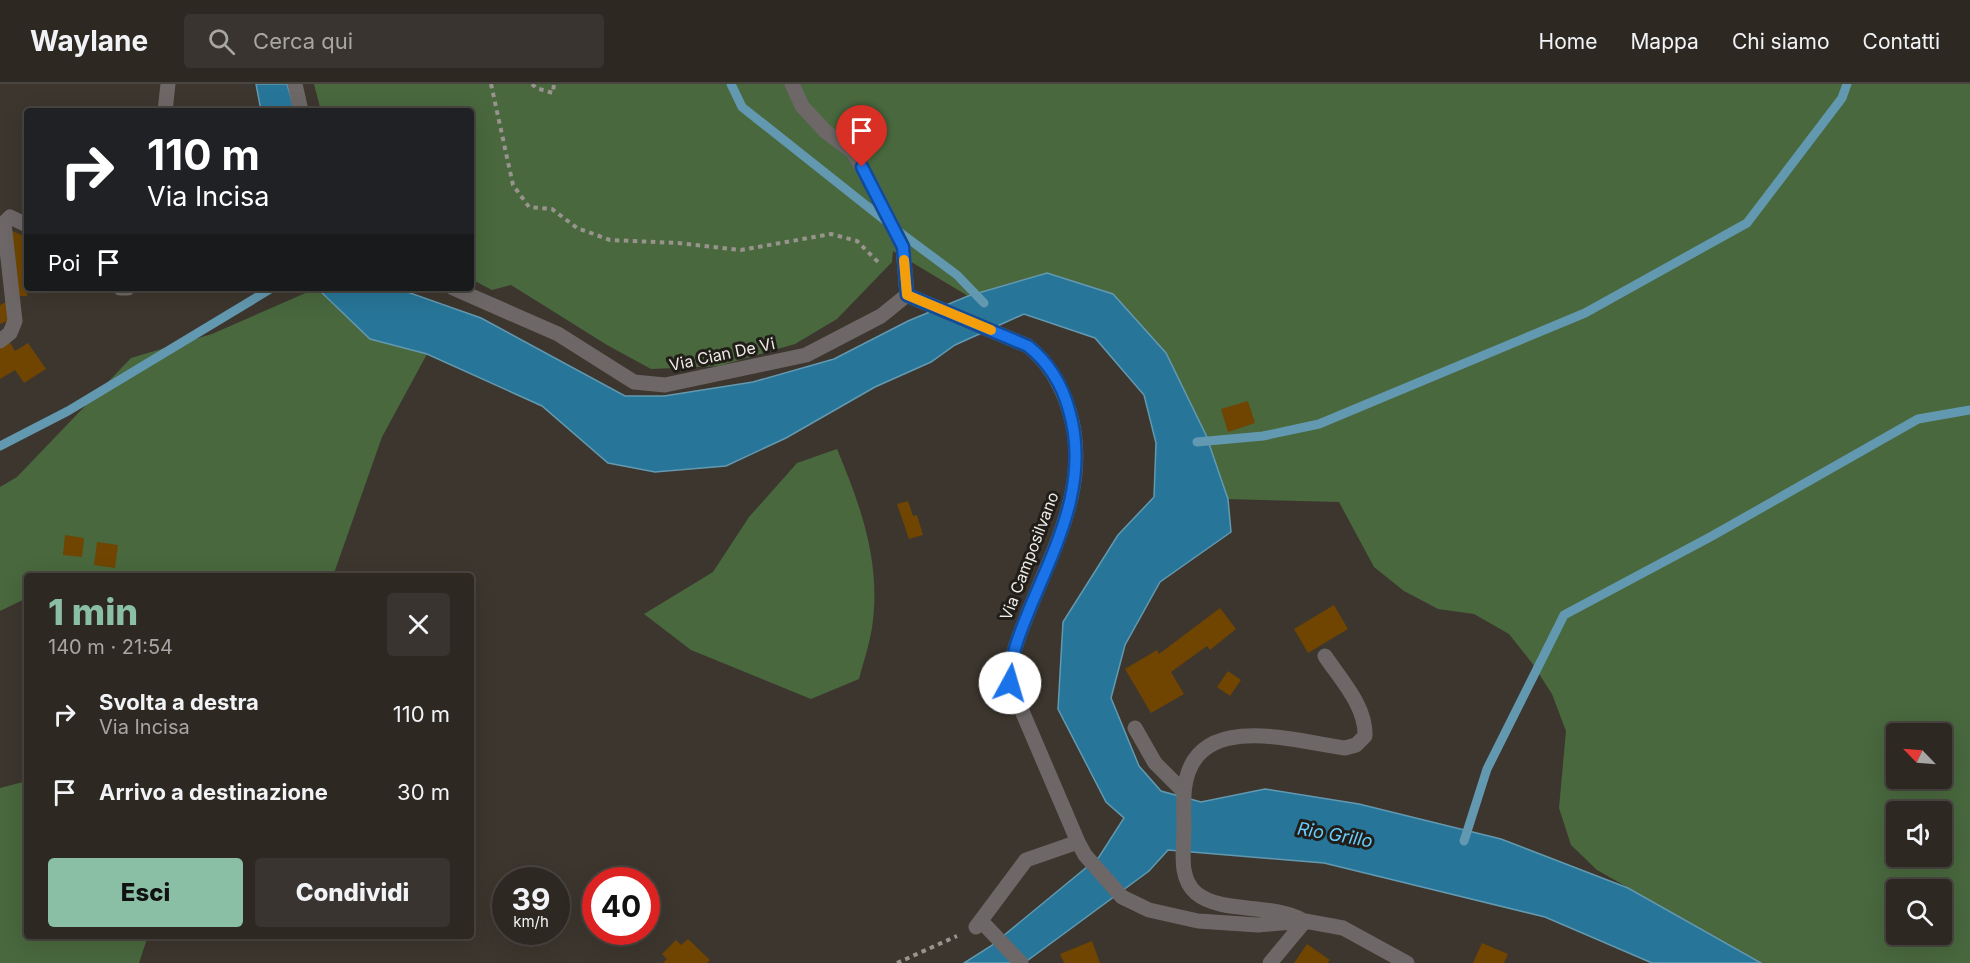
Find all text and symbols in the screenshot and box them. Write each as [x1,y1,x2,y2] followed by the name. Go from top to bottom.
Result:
[184,14,604,68] search box
[30,24,148,58] text: Waylane
[205,25,238,58] icon: search
[253,28,353,54] text: Cerca qui
[1539,29,1597,54] text: Home
[1630,29,1699,54] text: Mappa
[1732,29,1830,54] text: Chi siamo
[1863,29,1940,54] text: Contatti
[836,105,887,167] pin
[845,114,878,147] icon: arrive
[147,129,260,180] text: 110 m
[48,132,126,210] icon: right
[147,180,270,213] text: Via Incisa
[92,246,125,279] icon: arrive
[48,250,80,276] text: Poi
[667,333,777,375] street label: Via Cian De Vi
[995,489,1063,623] street label: Via Camposilvano
[48,590,138,634] text: 1 min
[387,593,450,656] button: close
[48,635,173,659] text: 140 m · 21:54
[978,651,1042,715] position arrow
[99,689,259,715] text: Svolta a destra
[48,698,81,731] icon: right
[393,701,450,727] text: 110 m
[99,715,190,739] text: Via Incisa
[1886,723,1952,789] north arrow
[1886,723,1952,945] map controls
[48,776,81,809] icon: arrive
[99,779,328,805] text: Arrivo a destinazione
[397,779,450,805] text: 30 m
[1886,801,1952,867] button: sound
[1296,818,1374,851] water label: Rio Grillo
[48,858,243,927] button: Esci
[255,858,450,927] button: Condividi
[582,867,660,945] speed limit sign: 40
[1886,879,1952,945] button: search
[512,881,550,917] text: 39
[513,912,549,931] text: km/h

